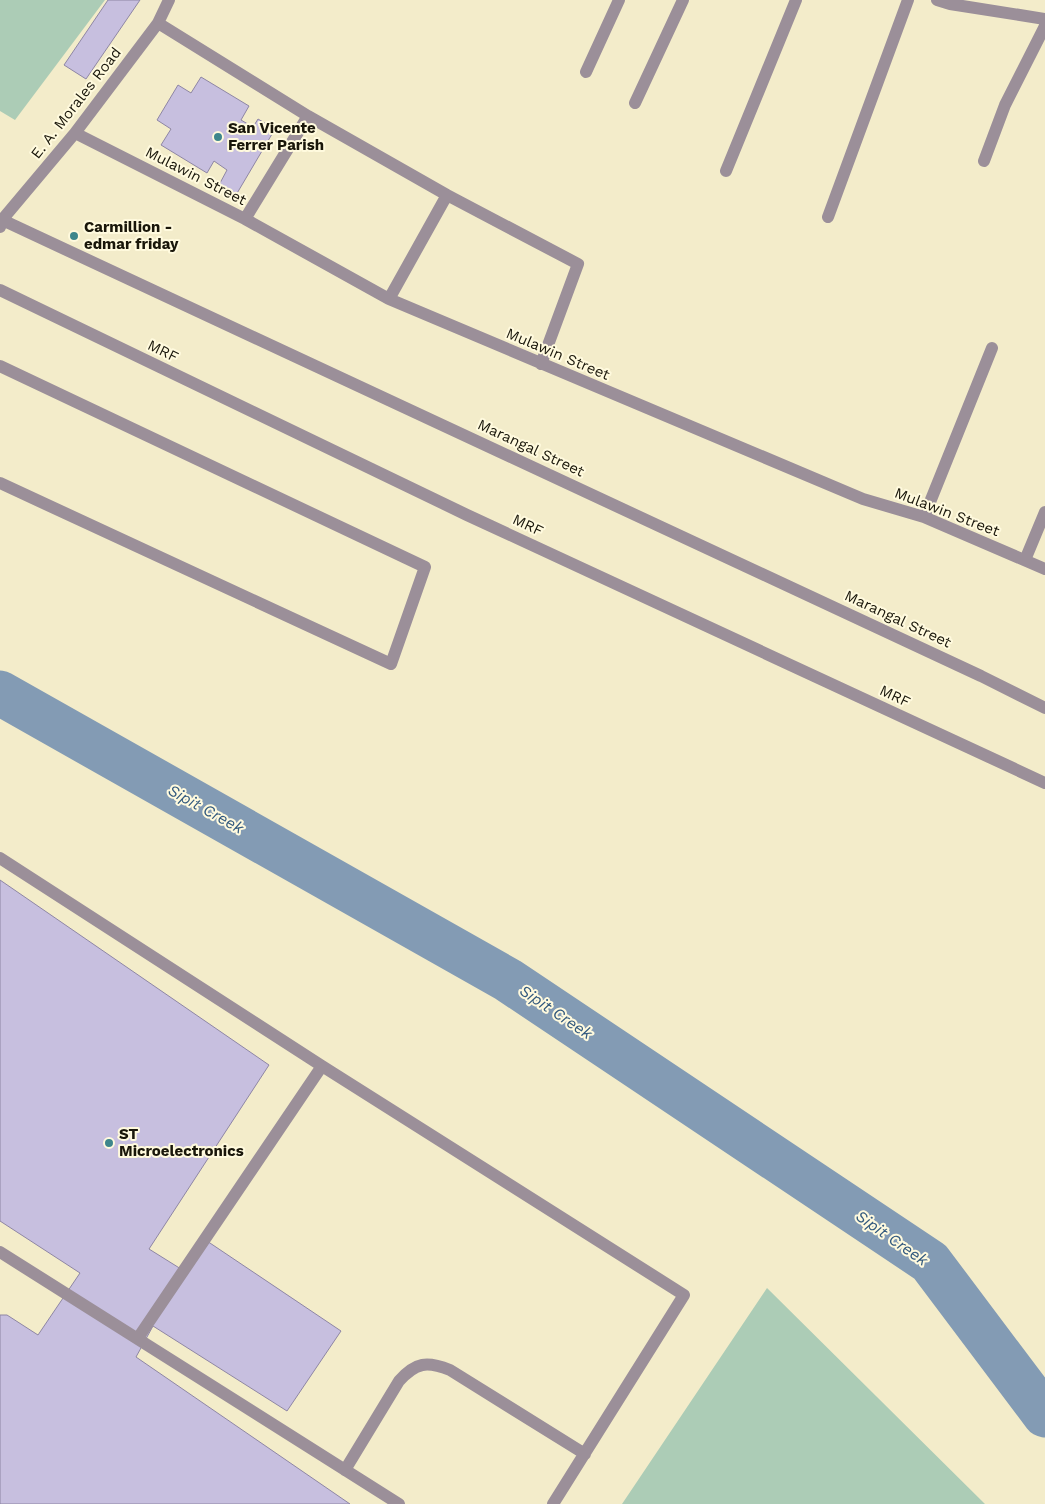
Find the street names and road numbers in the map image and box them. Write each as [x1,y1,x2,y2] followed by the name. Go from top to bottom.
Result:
[27,44,125,162] street label: E. A. Morales Road
[142,143,250,210] street label: Mulawin Street
[503,324,613,384] street label: Mulawin Street
[145,336,181,366] street label: MRF
[475,415,588,481] street label: Marangal Street
[892,484,1003,541] street label: Mulawin Street
[510,510,546,540] street label: MRF
[842,586,955,652] street label: Marangal Street
[877,681,913,711] street label: MRF

